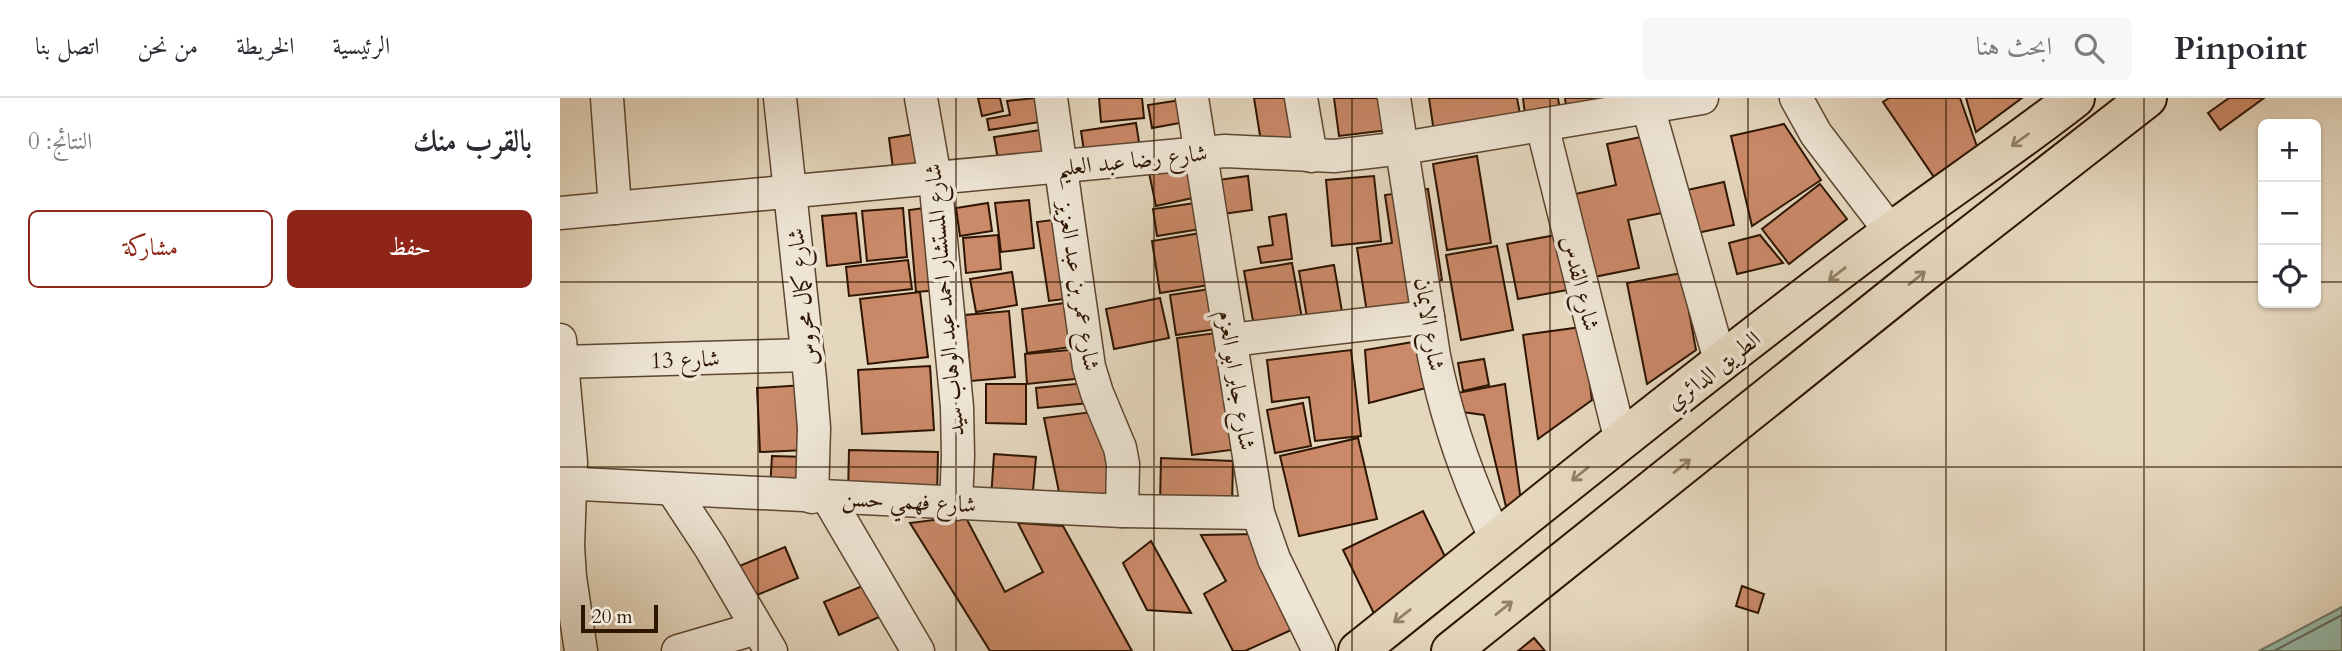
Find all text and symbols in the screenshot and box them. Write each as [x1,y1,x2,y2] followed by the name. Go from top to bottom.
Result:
[1642,17,2132,80] search box
[2174,26,2307,71] text: Pinpoint
[1976,29,2052,64] text: ابحث هنا
[2070,29,2108,67] icon: search
[35,30,99,63] text: اتصل بنا
[137,30,198,63] text: من نحن
[236,30,295,63] text: الخريطة
[333,30,390,63] text: الرئيسية
[2258,119,2321,308] map controls
[2258,119,2321,182] button: +
[413,121,532,162] text: بالقرب منك
[28,126,92,157] text: النتائج: 0
[2011,132,2030,147] one-way arrow
[1055,137,1210,191] street label: شارع رضا عبد العليم
[917,162,976,438] street label: شارع المستشار احمد عبد الوهاب سيد
[2258,182,2321,245] button: −
[1046,197,1107,374] street label: شارع عمر بن عبد العزيز
[28,210,273,288] button: مشاركة
[287,210,532,288] button: حفظ
[780,226,829,367] street label: شارع كمال محروس
[1550,232,1607,335] street label: شارع القدس
[2258,245,2321,308] button: locate
[1828,267,1847,281] one-way arrow
[1907,270,1925,286] one-way arrow
[1403,275,1452,374] street label: شارع الايمان
[1206,308,1263,453] street label: شارع جابر ابو العزم
[1659,324,1769,420] street label: الطريق الدائري
[650,343,721,380] street label: شارع 13
[1672,459,1690,474] one-way arrow
[1571,466,1590,481] one-way arrow
[841,483,977,526] street label: شارع فهمي حسن
[1495,601,1513,616] one-way arrow
[581,602,658,634] scale bar
[592,604,633,630] text: 20 m
[1394,608,1412,623] one-way arrow

